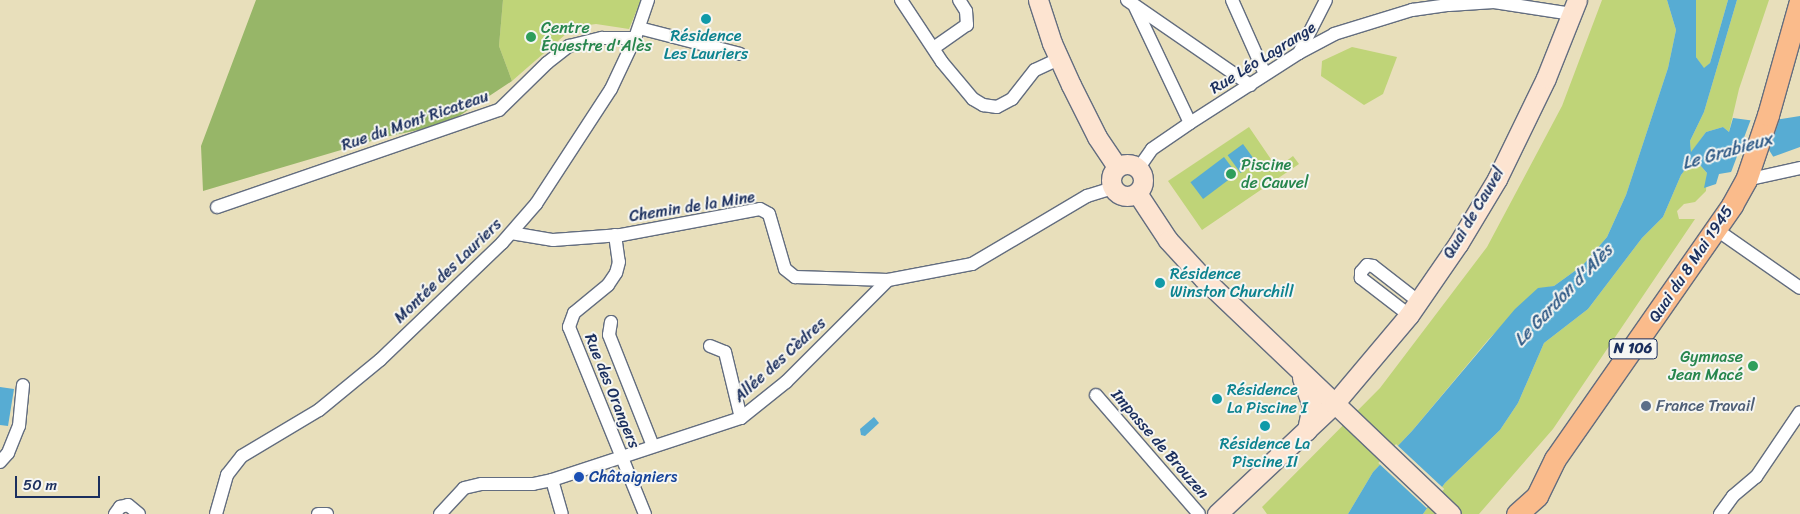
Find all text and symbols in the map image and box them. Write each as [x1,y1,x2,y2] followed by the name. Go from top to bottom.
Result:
[700,13,712,25] marker: Résidence Les Lauriers
[541,18,651,56] place label: Centre Équestre d'Alès
[1207,18,1319,98] street label: Rue Léo Lagrange
[664,26,748,64] place label: Résidence Les Lauriers
[525,31,537,43] marker: Centre Équestre d'Alès
[339,87,491,155] street label: Rue du Mont Ricateau
[1680,128,1774,174] water label: Le Grabieux
[1241,155,1308,193] place label: Piscine de Cauvel
[1439,164,1509,262] street label: Quai de Cauvel
[1225,168,1237,180] marker: Piscine de Cauvel
[627,188,757,226] street label: Chemin de la Mine
[1645,202,1737,326] street label: Quai du 8 Mai 1945
[390,215,506,327] street label: Montée des Lauriers
[1509,240,1617,350] water label: Le Gardon d'Alès
[1170,264,1294,302] place label: Résidence Winston Churchill
[1154,277,1166,289] marker: Résidence Winston Churchill
[730,314,830,406] street label: Allée des Cèdres
[580,331,644,451] street label: Rue des Orangers
[1608,336,1658,362] road number: N 106
[1669,347,1743,385] place label: Gymnase Jean Macé
[1747,360,1759,372] marker: Gymnase Jean Macé
[1227,380,1307,418] place label: Résidence La Piscine I
[1107,385,1213,503] street label: Impasse de Brouzen
[1211,393,1223,405] marker: Résidence La Piscine I
[1656,396,1755,416] place label: France Travail
[1640,400,1652,412] marker: France Travail
[1259,420,1271,432] marker: Résidence La Piscine II
[1220,434,1310,472] place label: Résidence La Piscine II
[18,466,102,498] scale bar
[589,467,677,487] place label: Châtaigniers
[573,471,585,483] marker: Châtaigniers
[23,472,57,498] text: 50 m

